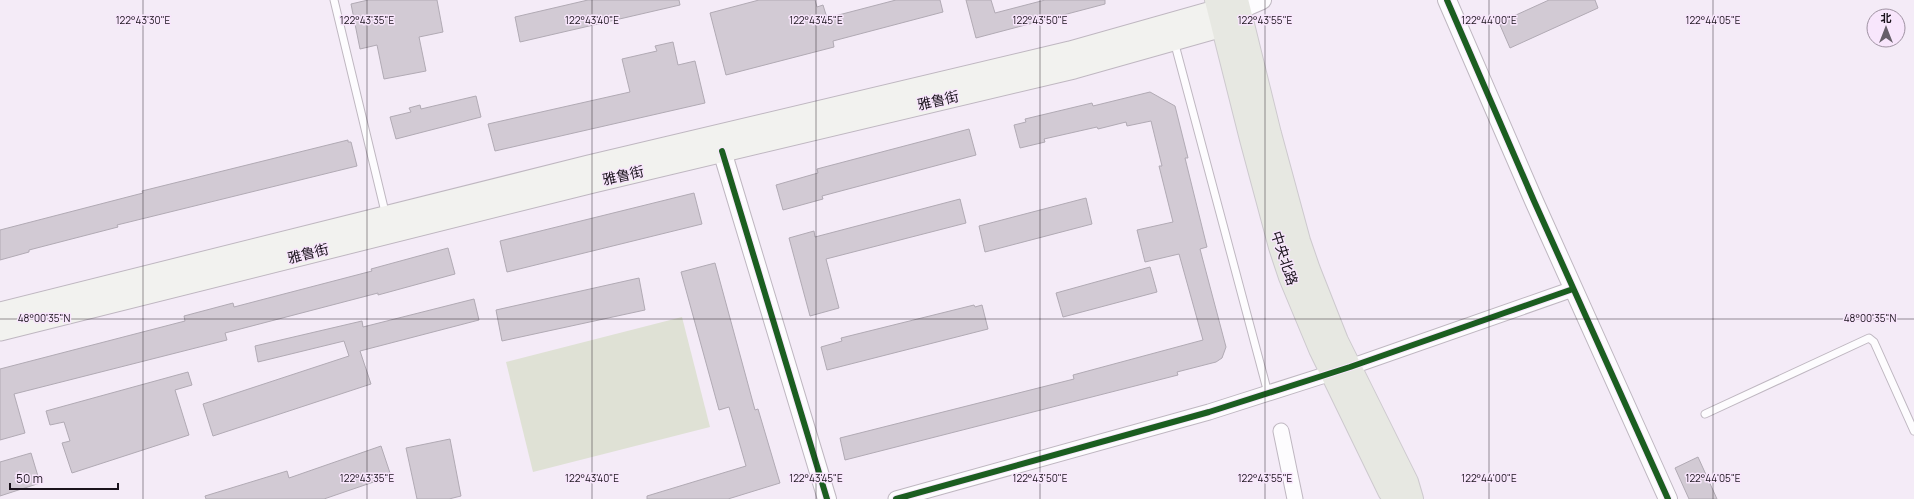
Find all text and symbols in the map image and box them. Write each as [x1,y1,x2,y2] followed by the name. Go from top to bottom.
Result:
[1866,8,1906,48] north arrow
[1881,10,1892,25] text: 北
[116,13,171,27] text: 122°43'30"E
[340,13,394,27] text: 122°43'35"E
[565,13,619,27] text: 122°43'40"E
[789,13,843,27] text: 122°43'45"E
[1013,13,1068,27] text: 122°43'50"E
[1238,13,1293,27] text: 122°43'55"E
[1461,13,1517,27] text: 122°44'00"E
[1685,13,1741,27] text: 122°44'05"E
[915,86,961,114] street label: 雅鲁街
[600,161,646,189] street label: 雅鲁街
[1267,228,1303,288] street label: 中央北路
[285,239,331,267] street label: 雅鲁街
[18,311,70,325] text: 48°00'35"N
[1844,311,1896,325] text: 48°00'35"N
[10,465,118,491] scale bar
[16,470,43,487] text: 50 m
[340,471,394,485] text: 122°43'35"E
[565,471,619,485] text: 122°43'40"E
[789,471,843,485] text: 122°43'45"E
[1013,471,1068,485] text: 122°43'50"E
[1238,471,1293,485] text: 122°43'55"E
[1461,471,1517,485] text: 122°44'00"E
[1685,471,1741,485] text: 122°44'05"E

